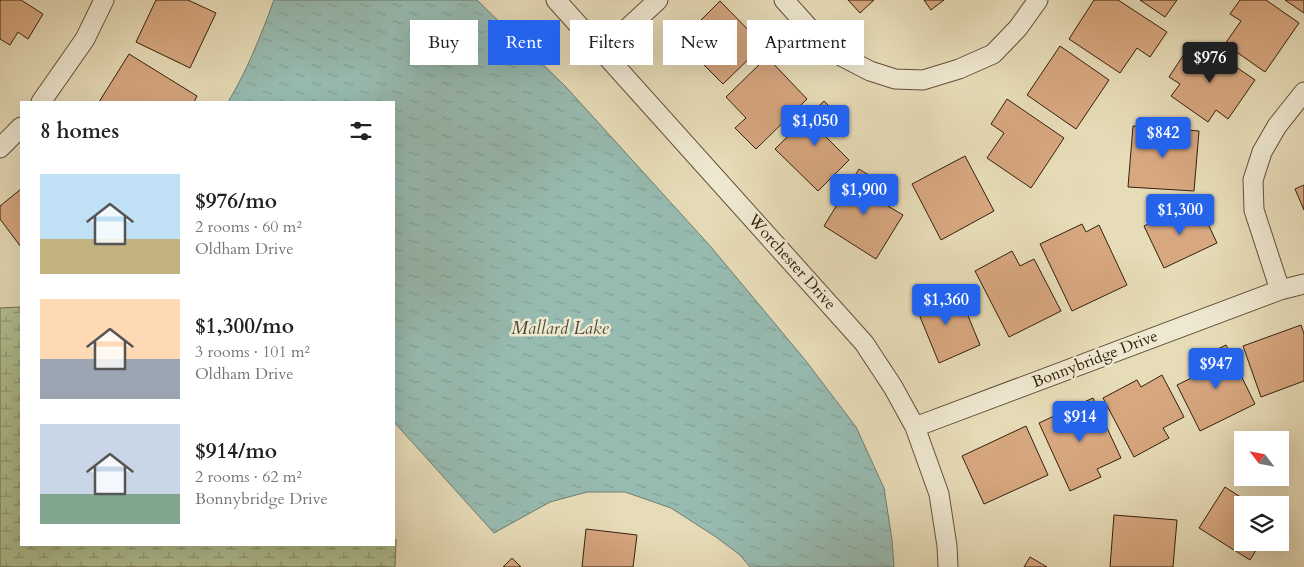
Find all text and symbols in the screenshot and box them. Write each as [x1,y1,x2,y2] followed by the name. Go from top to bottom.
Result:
[410,20,478,65] chip: Buy
[488,20,560,65] chip: Rent
[570,20,653,65] chip: Filters
[663,20,737,65] chip: New
[747,20,864,65] chip: Apartment
[1180,42,1240,84] pin: $976
[1194,47,1226,69] text: $976
[774,104,856,147] pin: $1,050
[792,110,838,132] text: $1,050
[1133,116,1193,159] pin: $842
[40,117,119,146] text: 8 homes
[347,117,375,145] icon: filters
[1147,122,1179,144] text: $842
[823,174,905,216] pin: $1,900
[841,179,887,201] text: $1,900
[195,187,277,216] text: $976/mo
[80,194,140,254] icon: home
[1139,194,1221,236] pin: $1,300
[1157,199,1203,221] text: $1,300
[742,209,841,315] street label: Worchester Drive
[195,216,302,238] text: 2 rooms · 60 m²
[195,238,294,260] text: Oldham Drive
[905,284,987,326] pin: $1,360
[923,289,969,311] text: $1,360
[195,312,294,341] text: $1,300/mo
[511,316,610,341] water label: Mallard Lake
[80,319,140,379] icon: home
[1029,325,1161,393] street label: Bonnybridge Drive
[195,341,310,363] text: 3 rooms · 101 m²
[1186,348,1246,390] pin: $947
[1200,353,1232,375] text: $947
[195,363,294,385] text: Oldham Drive
[1050,400,1110,443] pin: $914
[1064,406,1096,428] text: $914
[1234,431,1289,486] north arrow
[1234,431,1289,551] map controls
[195,437,277,466] text: $914/mo
[80,444,140,504] icon: home
[195,466,302,488] text: 2 rooms · 62 m²
[195,488,328,510] text: Bonnybridge Drive
[1234,496,1289,551] button: layers

